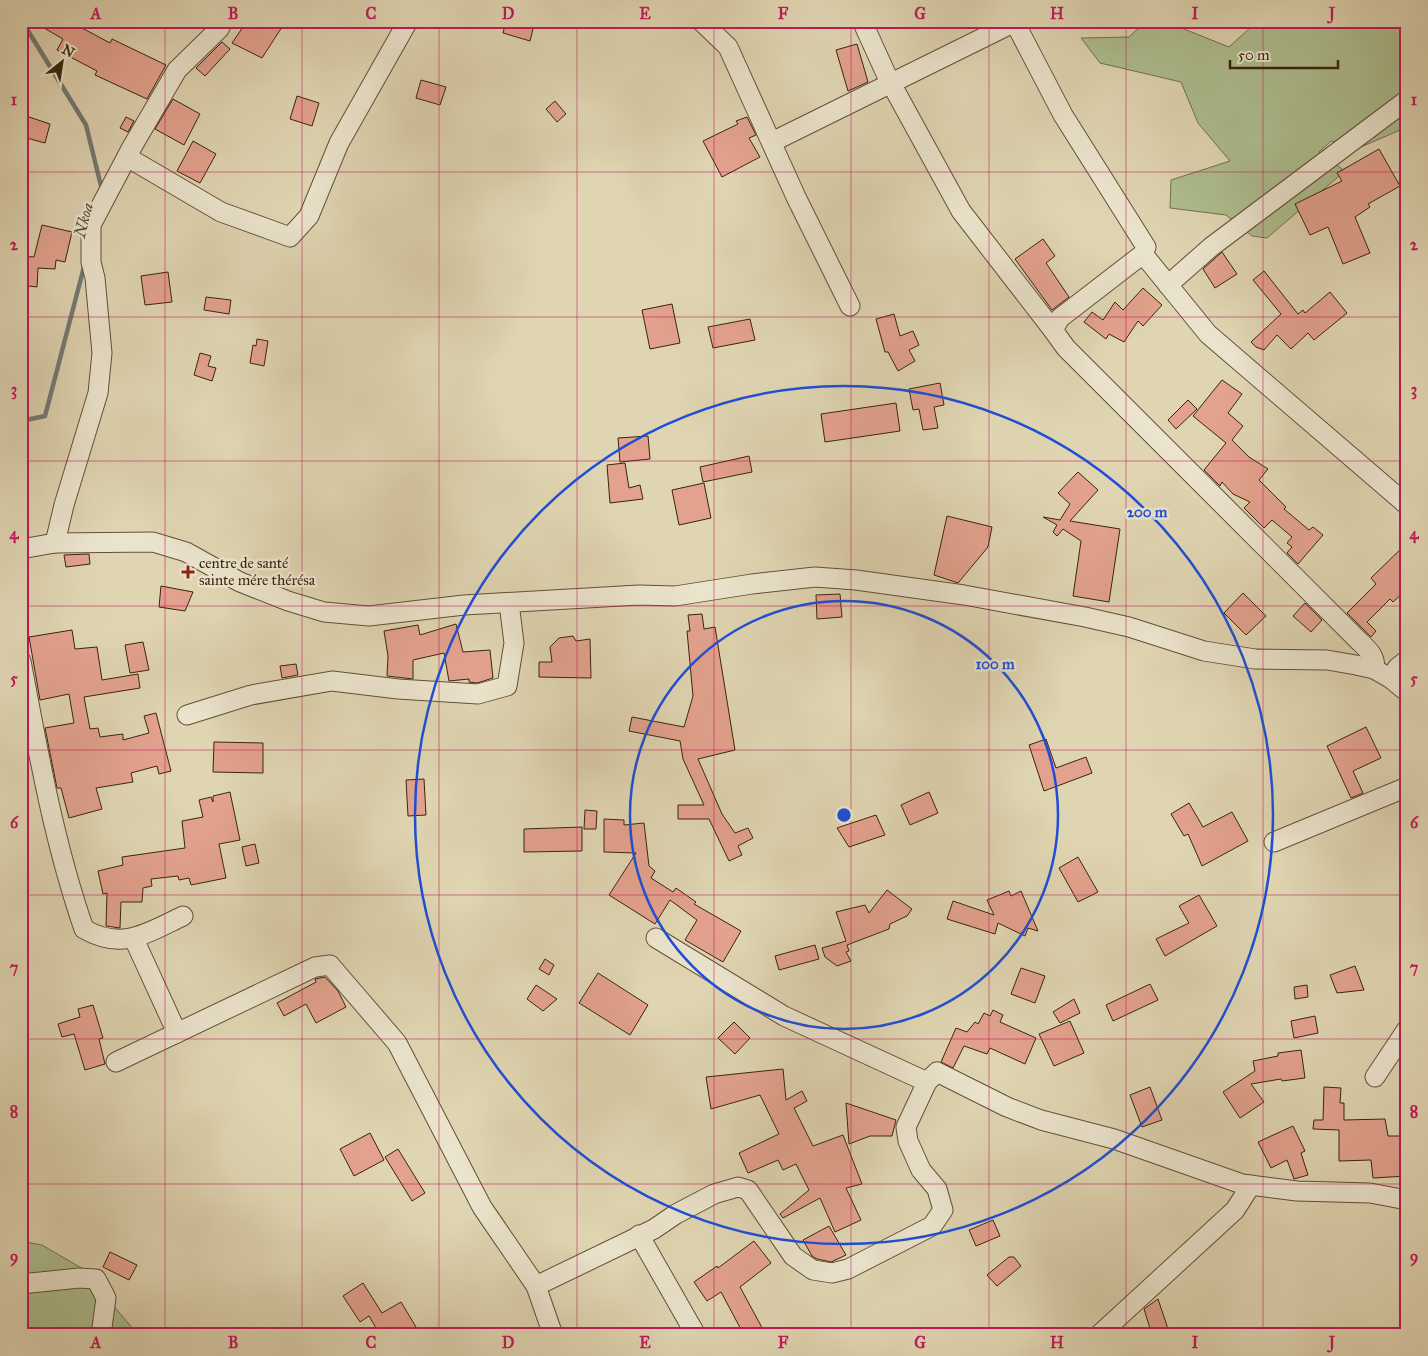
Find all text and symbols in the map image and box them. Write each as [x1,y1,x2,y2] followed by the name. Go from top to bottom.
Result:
[90,4,102,23] text: A
[228,4,238,23] text: B
[366,4,377,23] text: C
[502,4,515,23] text: D
[639,4,651,23] text: E
[778,4,789,23] text: F
[914,4,926,23] text: G
[1050,4,1064,23] text: H
[1192,4,1199,23] text: I
[1327,4,1336,24] text: J
[38,38,88,88] north arrow
[1230,38,1338,70] scale bar
[59,41,78,62] text: N
[1238,46,1270,64] text: 50 m
[11,90,18,109] text: 1
[1411,90,1418,109] text: 1
[70,200,97,240] water label: Nkoa
[10,235,19,254] text: 2
[1410,235,1419,254] text: 2
[11,380,17,400] text: 3
[1411,380,1417,400] text: 3
[1127,503,1168,521] text: 200 m
[10,524,20,544] text: 4
[1410,524,1420,544] text: 4
[199,554,316,589] place label: centre de santé sainte mére thérésa
[181,565,195,579] marker: centre de santé sainte mére thérésa
[975,655,1015,673] text: 100 m
[10,669,18,688] text: 5
[1410,669,1418,688] text: 5
[835,806,853,824] centre of rings
[10,813,19,832] text: 6
[1410,813,1419,832] text: 6
[10,958,19,977] text: 7
[1410,958,1419,977] text: 7
[10,1102,18,1121] text: 8
[1410,1102,1418,1121] text: 8
[10,1247,18,1267] text: 9
[1410,1247,1418,1267] text: 9
[90,1333,102,1352] text: A
[228,1333,238,1352] text: B
[366,1333,377,1352] text: C
[502,1333,515,1352] text: D
[639,1333,651,1352] text: E
[778,1333,789,1352] text: F
[914,1333,926,1352] text: G
[1050,1333,1064,1352] text: H
[1192,1333,1199,1352] text: I
[1327,1333,1336,1353] text: J

